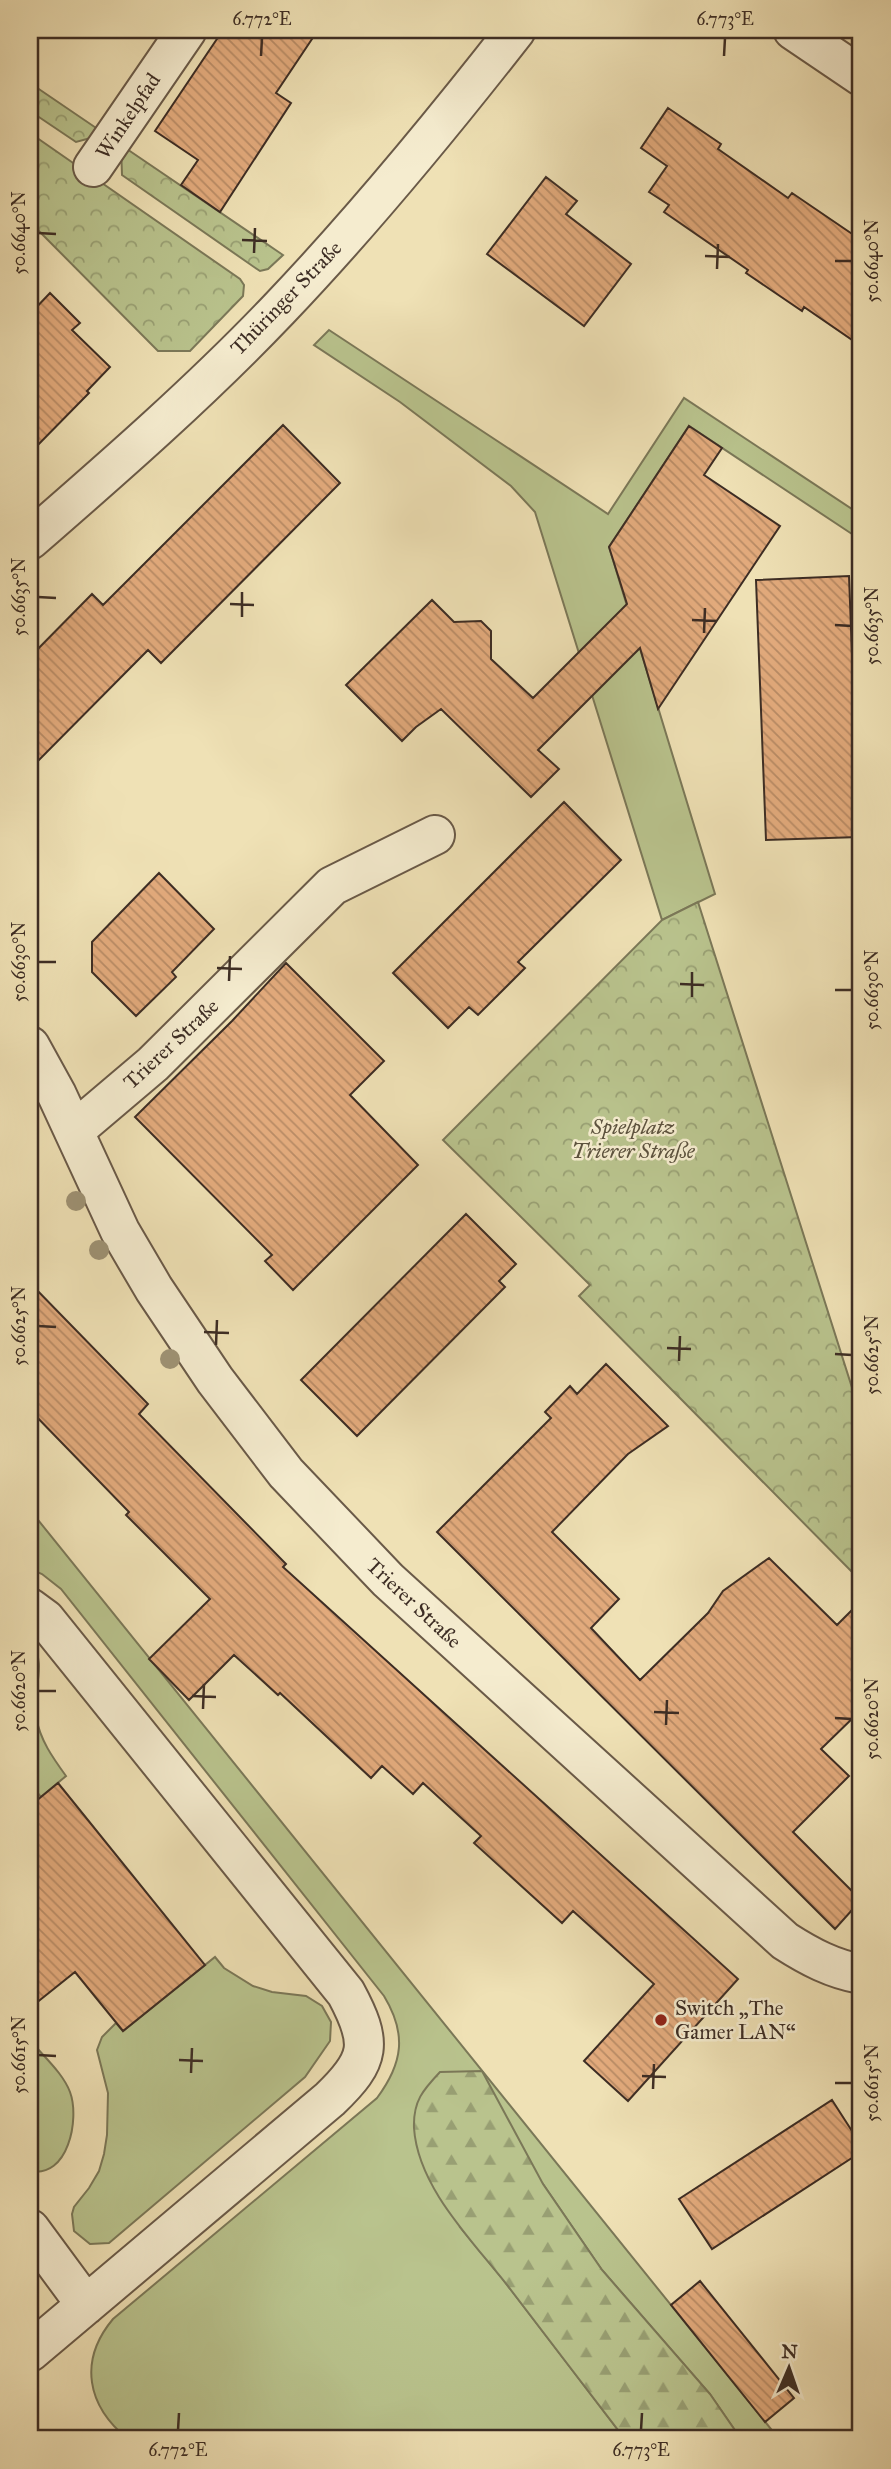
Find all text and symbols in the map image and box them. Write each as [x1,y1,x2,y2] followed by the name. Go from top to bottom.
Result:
[232,8,292,30] text: 6.772°E
[696,8,754,30] text: 6.773°E
[90,68,166,164] street label: Winkelpfad
[8,191,30,275] text: 50.6640°N
[861,219,883,303] text: 50.6640°N
[225,235,347,361] street label: Thüringer Straße
[8,558,30,636] text: 50.6635°N
[861,587,883,665] text: 50.6635°N
[8,922,30,1002] text: 50.6630°N
[861,950,883,1030] text: 50.6630°N
[118,993,224,1095] street label: Trierer Straße
[572,1114,696,1164] park label: Spielplatz Trierer Straße
[8,1286,30,1366] text: 50.6625°N
[861,1315,883,1395] text: 50.6625°N
[361,1552,467,1654] street label: Trierer Straße
[8,1650,30,1732] text: 50.6620°N
[861,1678,883,1760] text: 50.6620°N
[675,1995,796,2045] place label: Switch „The Gamer LAN“
[653,2012,669,2028] marker: Switch „The Gamer LAN“
[8,2016,30,2094] text: 50.6615°N
[861,2044,883,2122] text: 50.6615°N
[754,2332,824,2402] north arrow
[781,2340,798,2363] text: N
[148,2439,208,2461] text: 6.772°E
[612,2439,670,2461] text: 6.773°E

